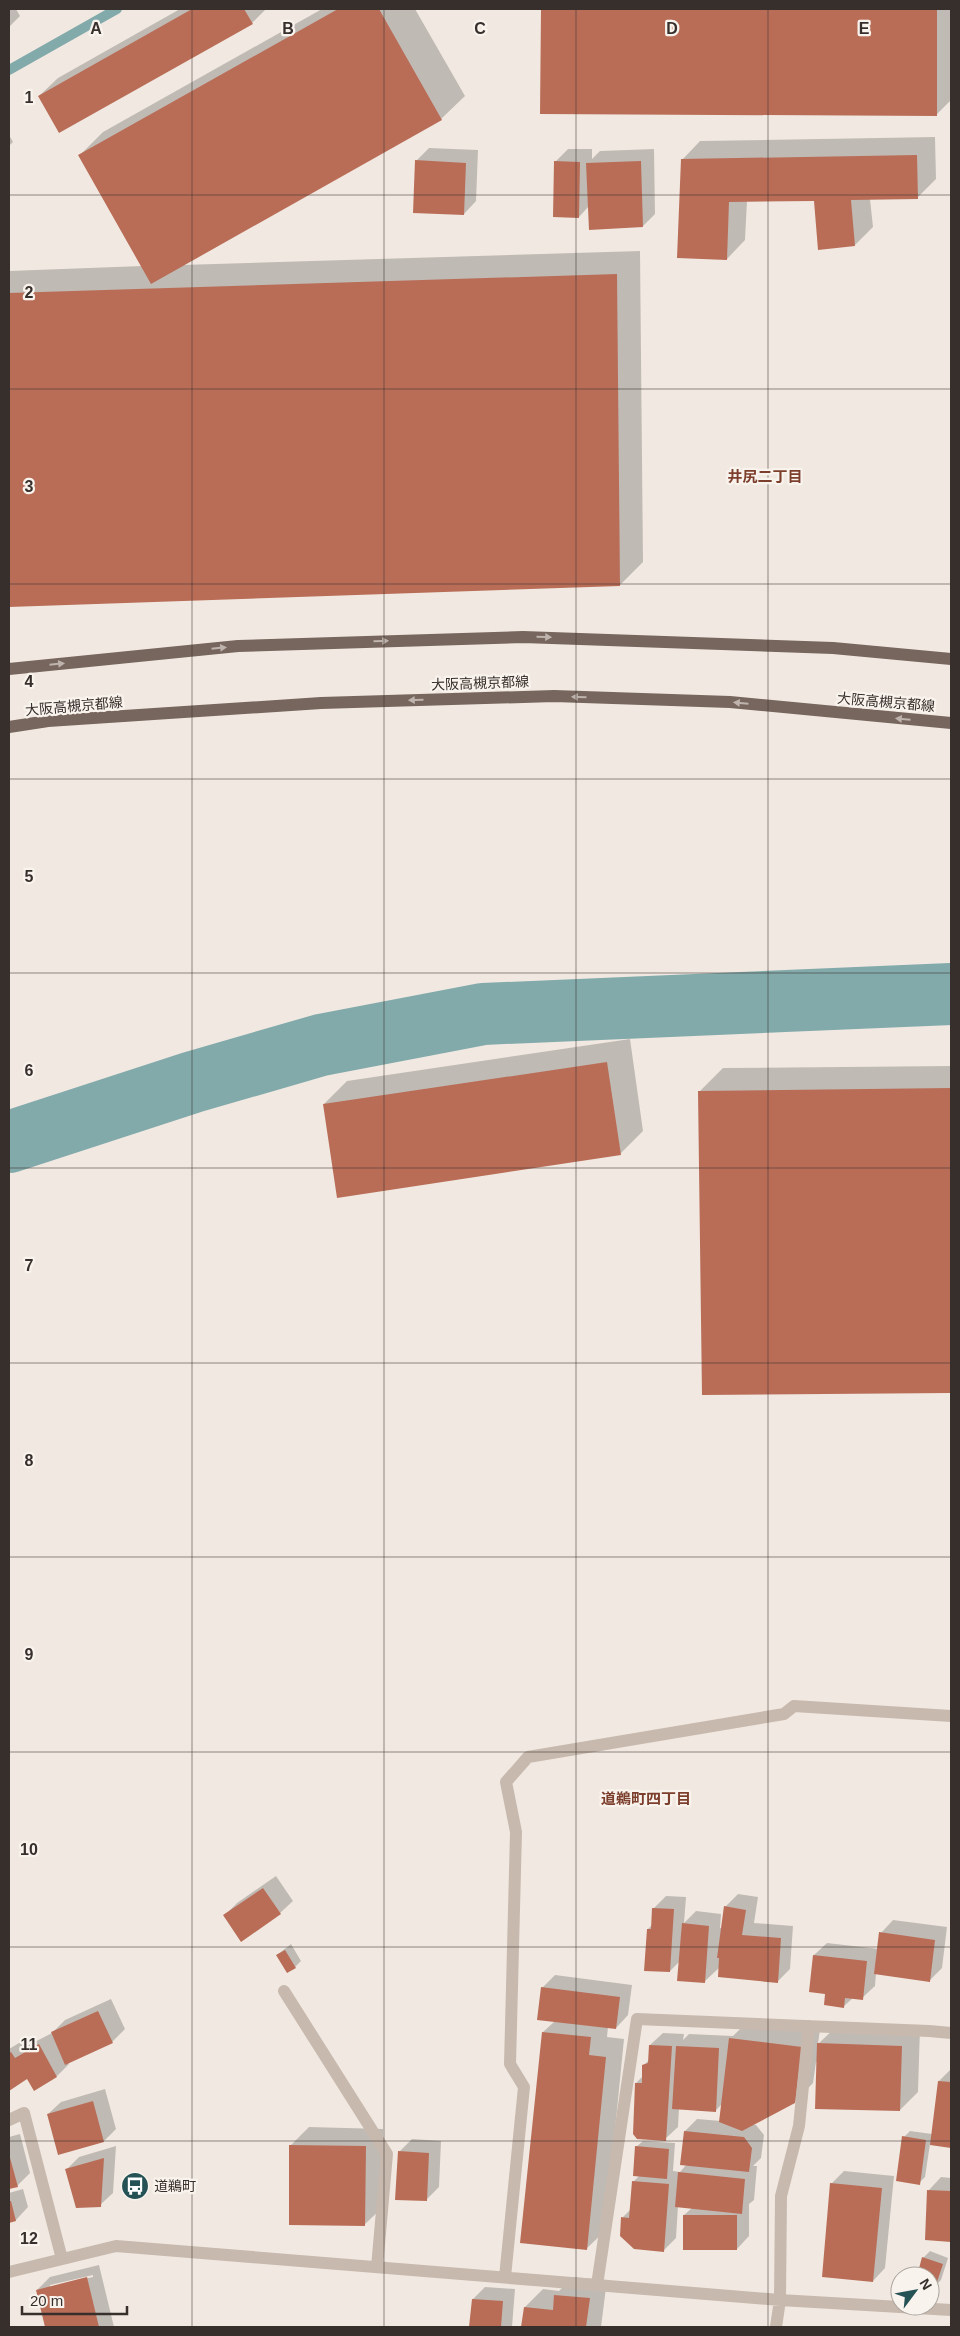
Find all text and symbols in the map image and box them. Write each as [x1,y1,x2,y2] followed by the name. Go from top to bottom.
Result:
[90,20,102,37] text: A
[282,20,294,37] text: B
[474,20,486,37] text: C
[666,20,678,37] text: D
[859,20,870,37] text: E
[25,89,34,106] text: 1
[25,284,34,301] text: 2
[727,468,803,485] district label: 井尻二丁目
[25,478,34,495] text: 3
[536,634,552,642] one-way arrow
[374,637,390,645] one-way arrow
[211,644,227,652] one-way arrow
[50,660,66,668] one-way arrow
[25,673,34,690] text: 4
[431,673,529,693] street label: 大阪高槻京都線
[836,690,936,714] street label: 大阪高槻京都線
[570,693,586,701] one-way arrow
[24,694,124,718] street label: 大阪高槻京都線
[408,696,424,704] one-way arrow
[733,699,749,707] one-way arrow
[894,714,910,722] one-way arrow
[25,868,34,885] text: 5
[25,1062,34,1079] text: 6
[25,1257,34,1274] text: 7
[25,1452,34,1469] text: 8
[25,1646,34,1663] text: 9
[601,1790,691,1807] district label: 道鵜町四丁目
[20,1841,38,1858] text: 10
[21,2036,38,2053] text: 11
[120,2171,150,2201] bus stop icon: 道鵜町
[154,2178,196,2194] place label: 道鵜町
[20,2230,38,2247] text: 12
[890,2266,940,2316] north arrow
[917,2276,935,2293] text: N
[22,2284,128,2316] scale bar
[30,2292,63,2309] text: 20 m

